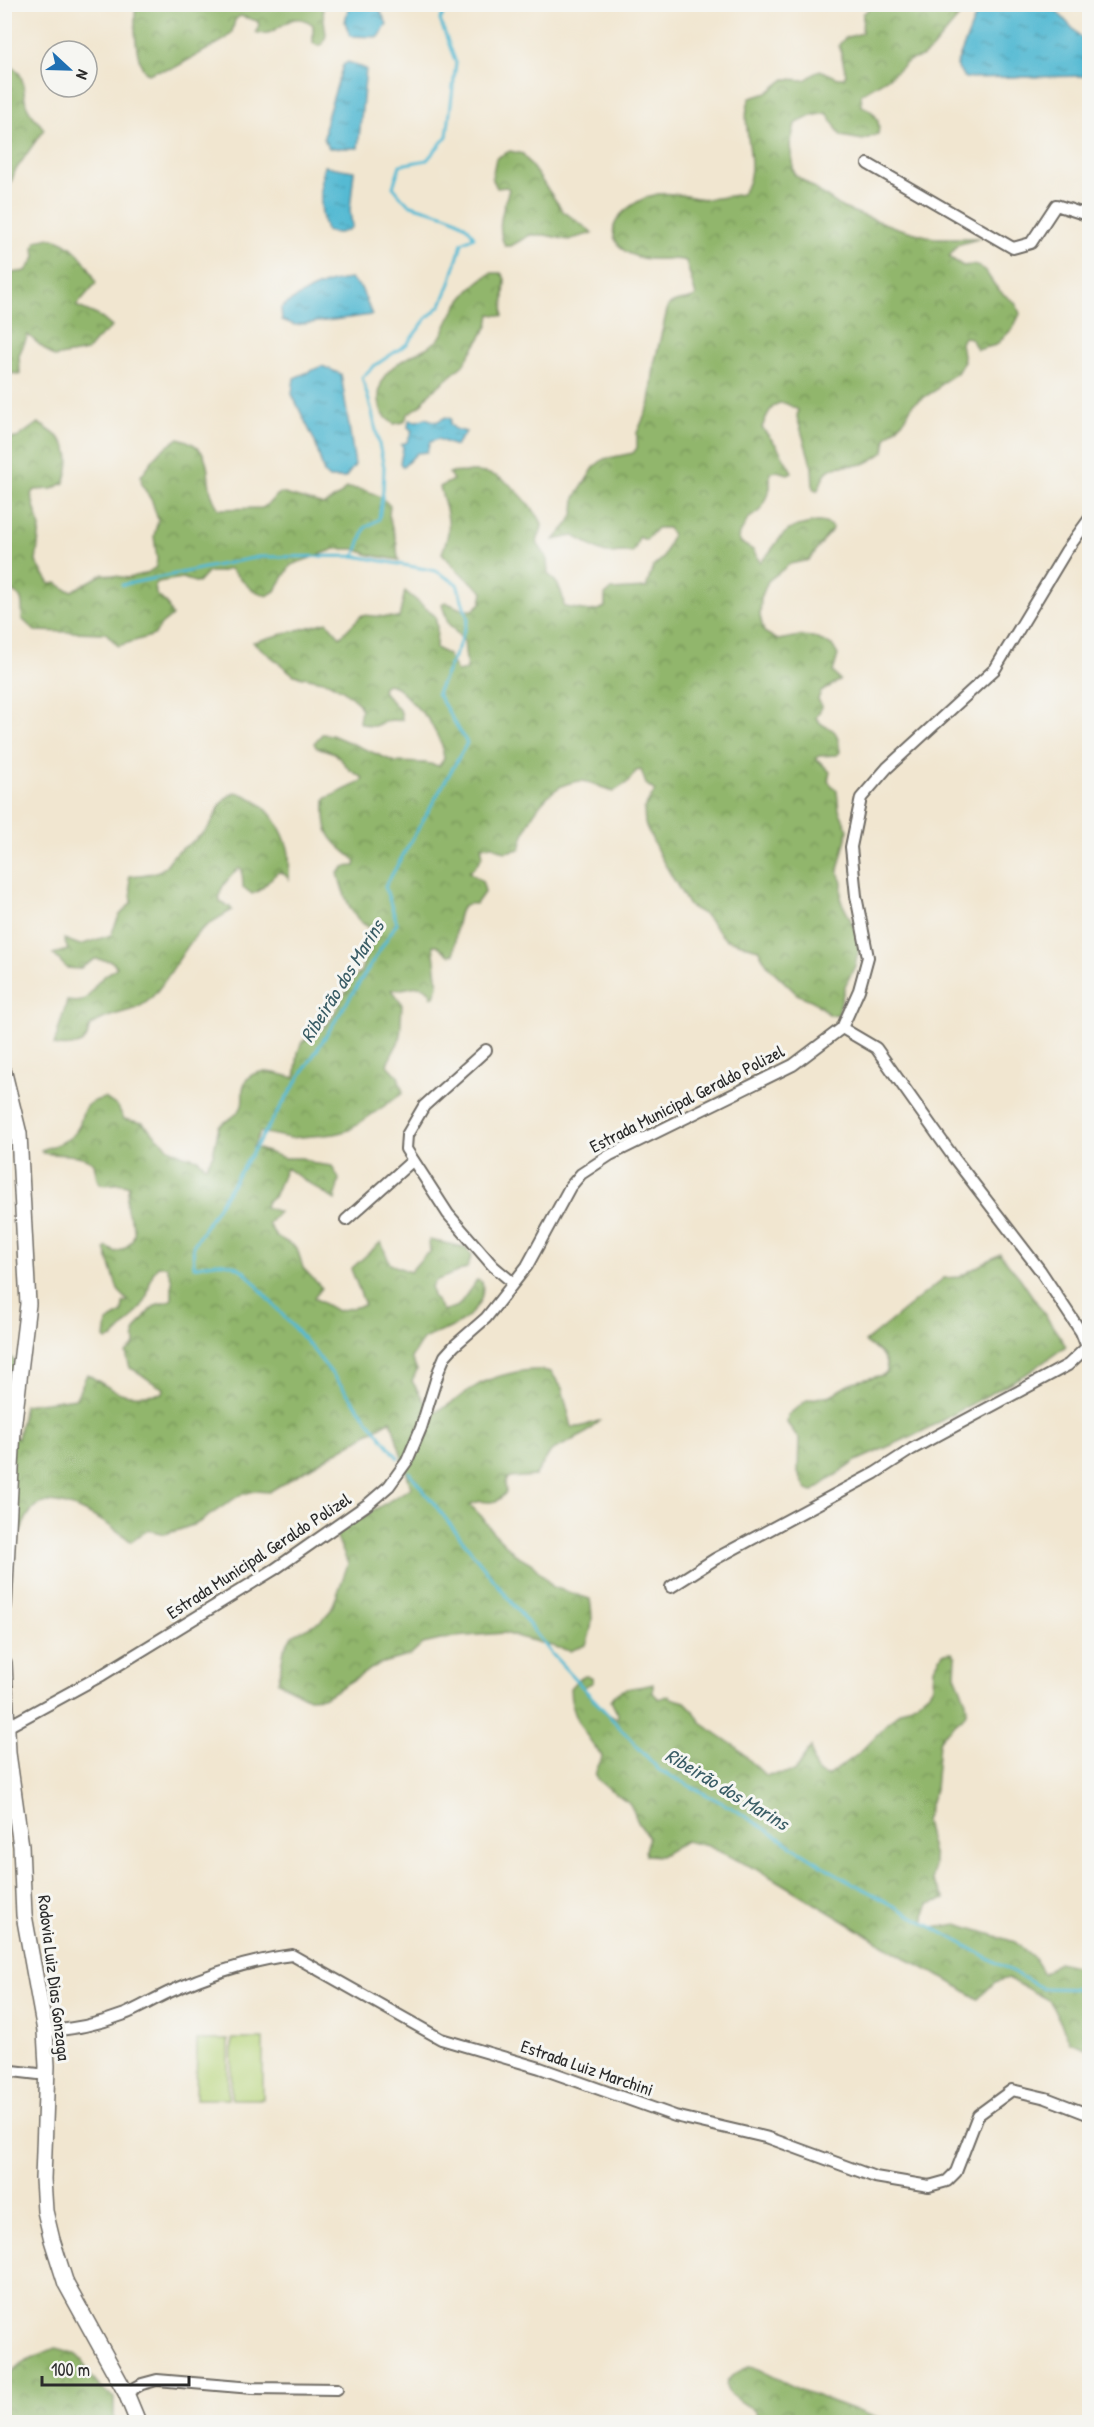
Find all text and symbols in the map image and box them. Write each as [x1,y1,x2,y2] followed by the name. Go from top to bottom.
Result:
[39,39,99,99] north arrow
[71,67,95,83] text: N
[293,913,391,1047] water label: Ribeirão dos Marins
[585,1038,789,1159] street label: Estrada Municipal Geraldo Polizel
[162,1486,356,1625] street label: Estrada Municipal Geraldo Polizel
[661,1741,796,1837] water label: Ribeirão dos Marins
[32,1894,77,2062] street label: Rodovia Luiz Dias Gonzaga
[518,2033,657,2102] street label: Estrada Luiz Marchini
[42,2349,189,2387] scale bar
[51,2357,90,2382] text: 100 m

